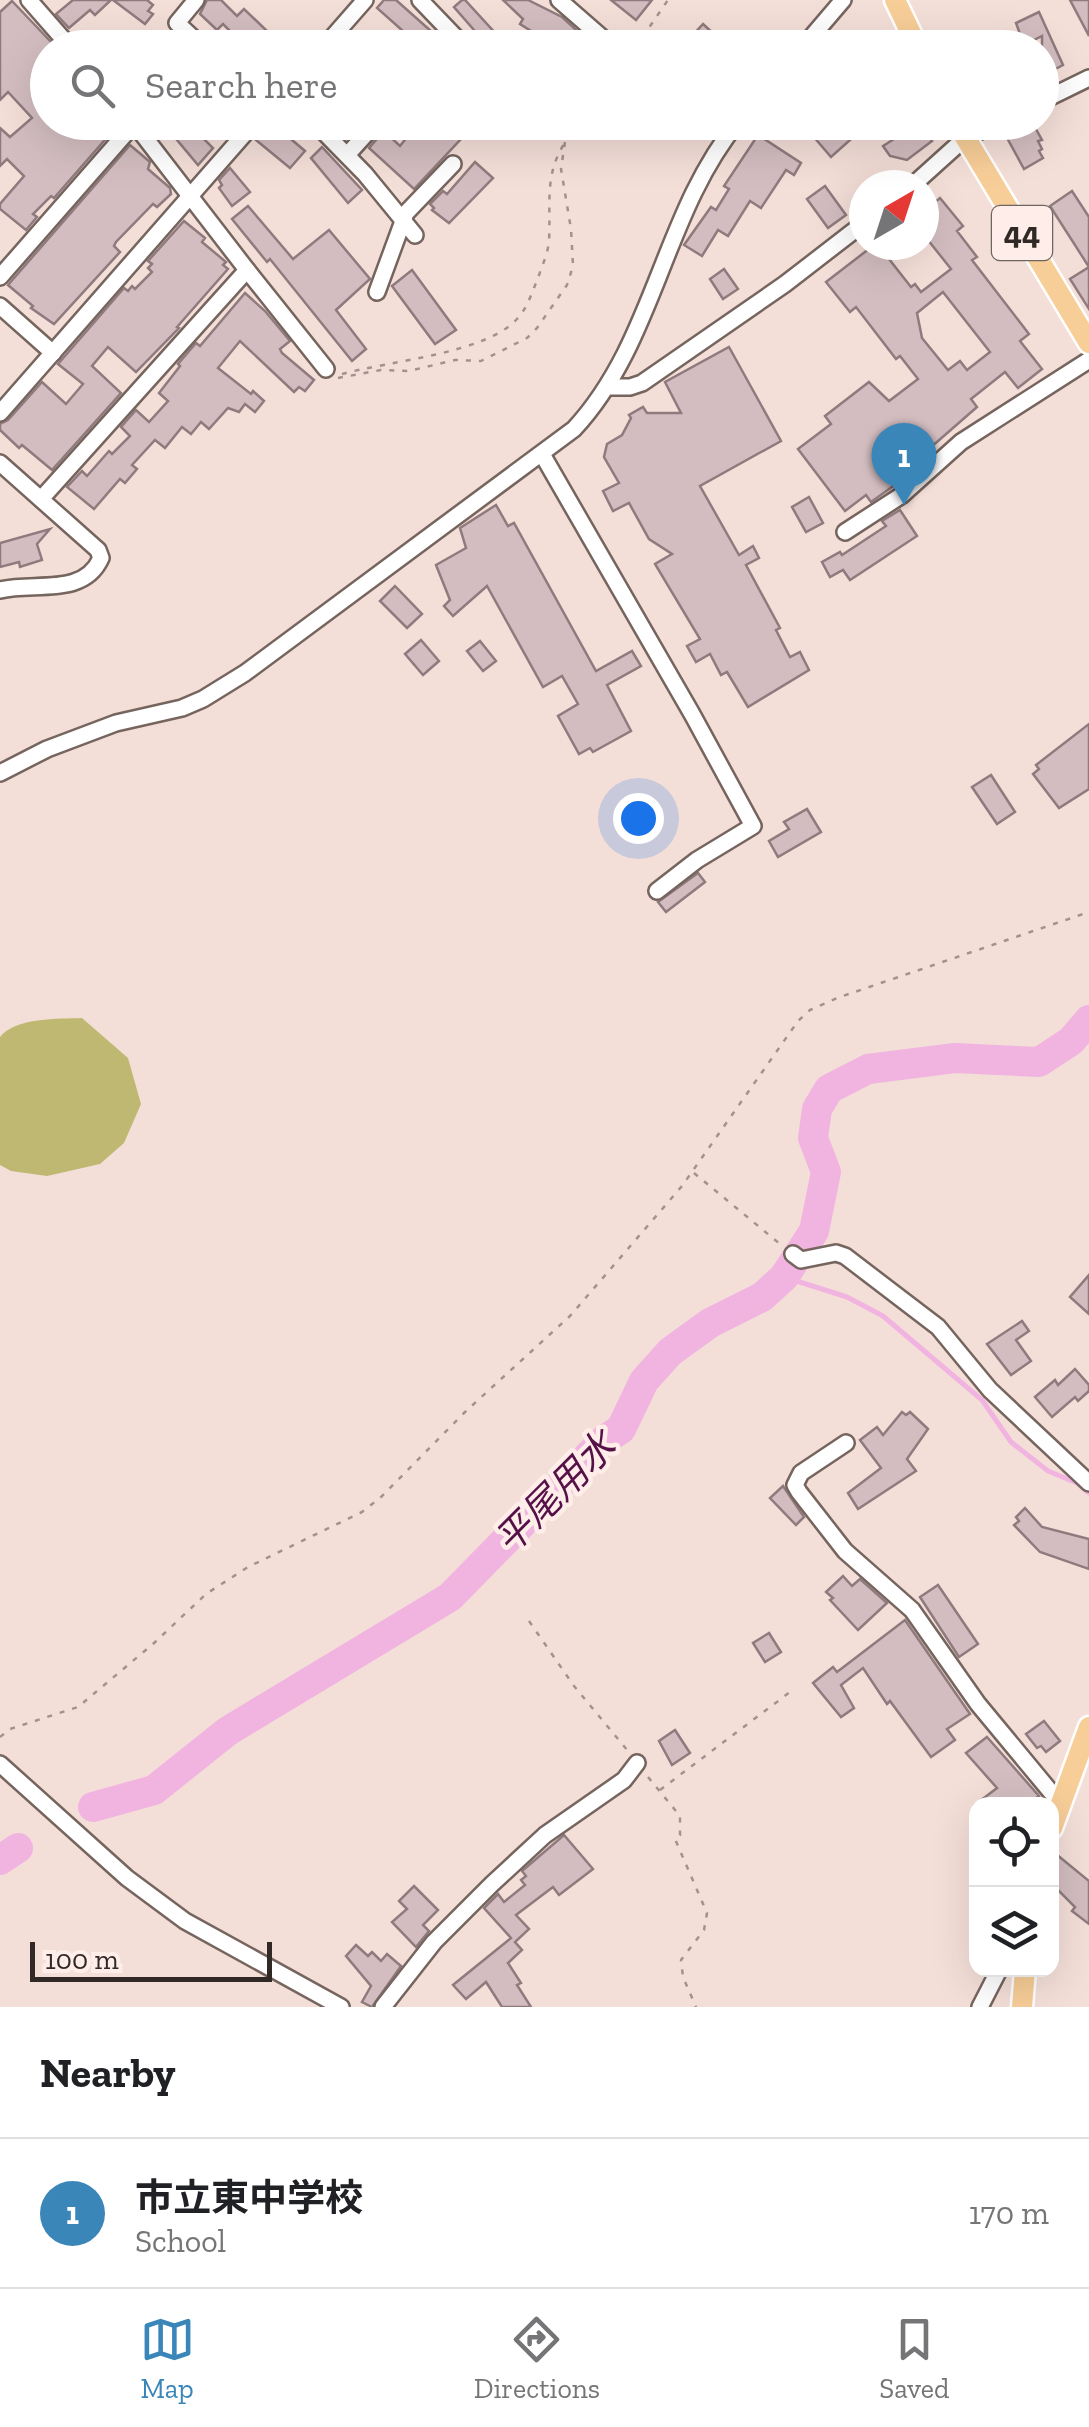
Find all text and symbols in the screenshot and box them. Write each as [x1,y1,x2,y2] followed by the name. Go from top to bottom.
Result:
[30,30,1059,140] search box
[65,58,120,113] icon: search
[145,62,337,108] text: Search here
[849,170,939,260] north arrow
[992,206,1052,260] road number: 44
[872,422,936,505] pin: 1
[613,793,664,844] your location
[485,1420,628,1563] water label: 平尾用水
[969,1797,1059,1977] map controls
[969,1797,1059,1887] button: locate
[969,1887,1059,1977] button: layers
[30,1937,272,1982] scale bar
[45,1943,119,1976] text: 100 m
[40,2047,176,2098] text: Nearby
[135,2175,363,2221] text: 市立東中学校
[66,2194,79,2232] text: 1
[969,2194,1049,2232] text: 170 m
[135,2222,226,2260] text: School
[140,2312,195,2405] tab: Map
[474,2312,600,2405] tab: Directions
[879,2312,949,2405] tab: Saved

